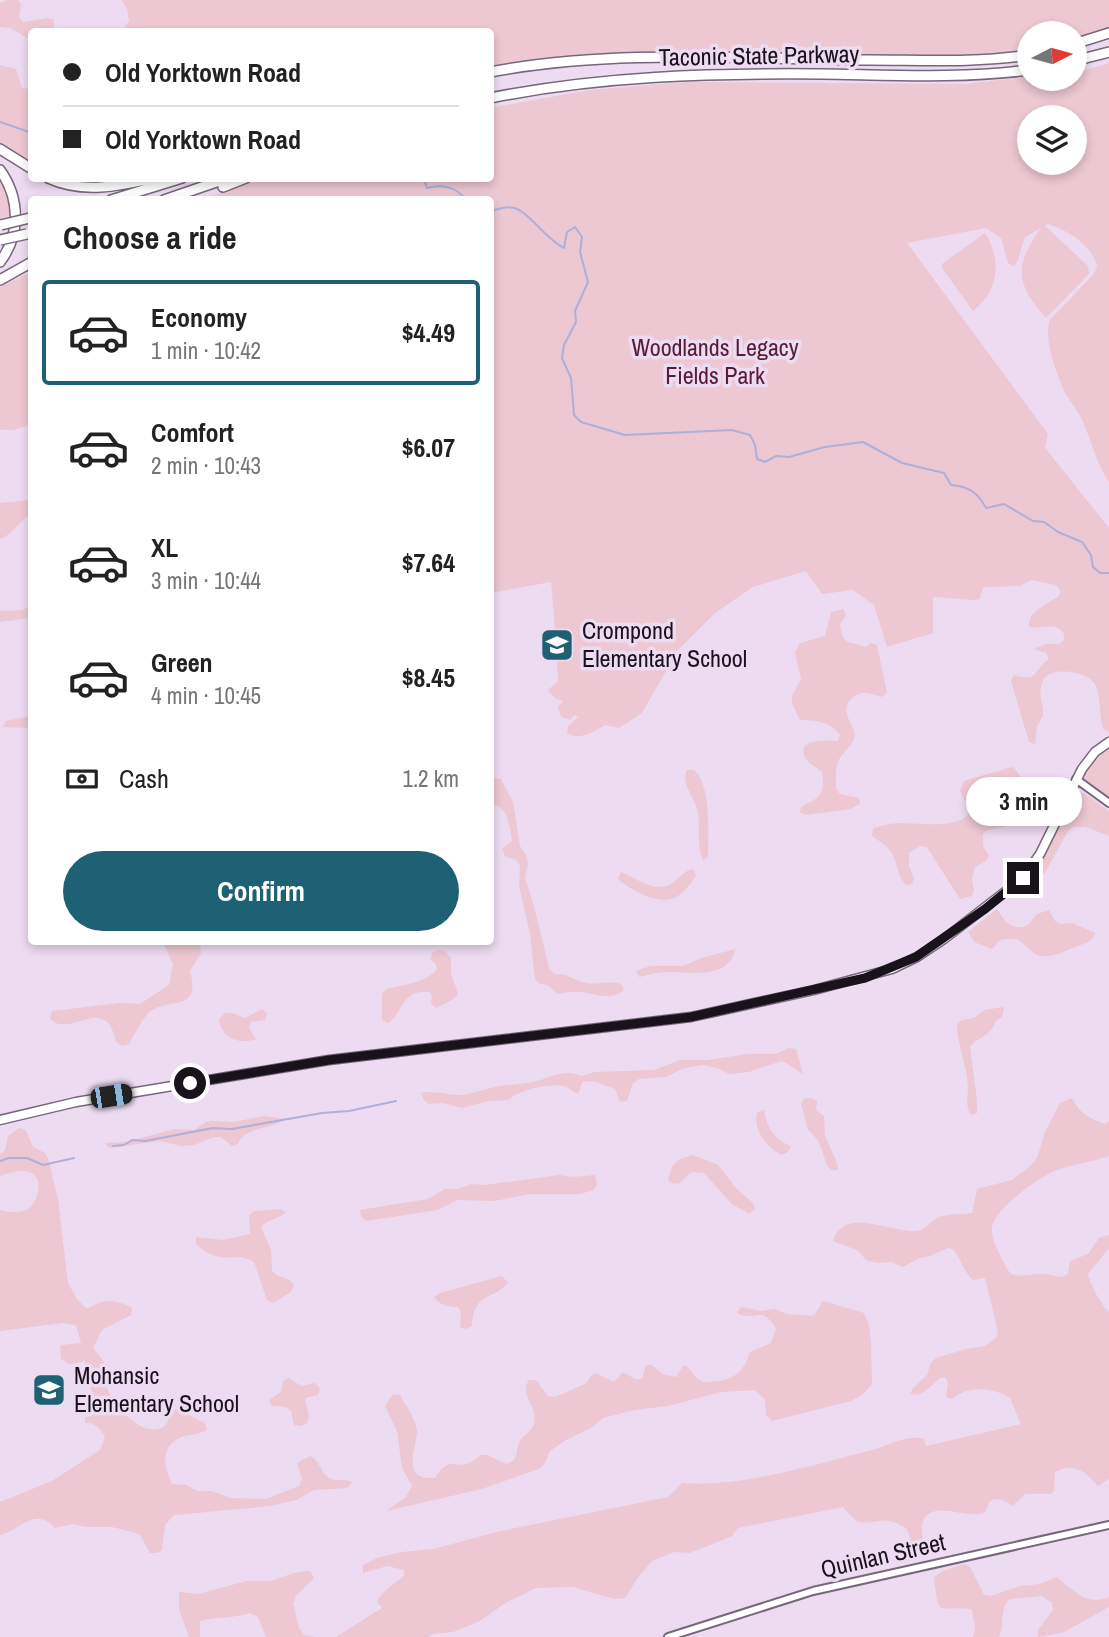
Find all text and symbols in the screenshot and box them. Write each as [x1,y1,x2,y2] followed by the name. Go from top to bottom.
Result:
[1017,21,1087,91] north arrow
[1017,21,1087,175] map controls
[658,37,860,73] street label: Taconic State Parkway
[105,55,301,90] text: Old Yorktown Road
[1017,105,1087,175] button: layers
[105,122,301,157] text: Old Yorktown Road
[63,216,237,259] text: Choose a ride
[151,300,247,335] text: Economy
[67,301,130,364] icon: car
[402,315,455,350] text: $4.49
[631,331,799,391] park label: Woodlands Legacy Fields Park
[151,335,261,366] text: 1 min · 10:42
[151,415,234,450] text: Comfort
[67,416,130,479] icon: car
[402,430,455,465] text: $6.07
[151,450,261,481] text: 2 min · 10:43
[151,530,178,565] text: XL
[67,531,130,594] icon: car
[402,545,455,580] text: $7.64
[151,565,261,596] text: 3 min · 10:44
[582,614,747,674] place label: Crompond Elementary School
[538,626,576,664] school or university icon: Crompond Elementary School
[151,645,213,680] text: Green
[67,646,130,709] icon: car
[402,660,455,695] text: $8.45
[151,680,261,711] text: 4 min · 10:45
[63,760,101,798] icon: cash
[119,761,169,796] text: Cash
[402,763,459,794] text: 1.2 km
[965,776,1081,826] callout: 3 min
[999,786,1049,817] text: 3 min
[63,851,459,931] button: Confirm
[1007,862,1039,894] route end
[174,1067,206,1099] route start
[89,1082,134,1110] car
[74,1359,239,1419] place label: Mohansic Elementary School
[30,1371,68,1409] school or university icon: Mohansic Elementary School
[817,1525,949,1585] street label: Quinlan Street

